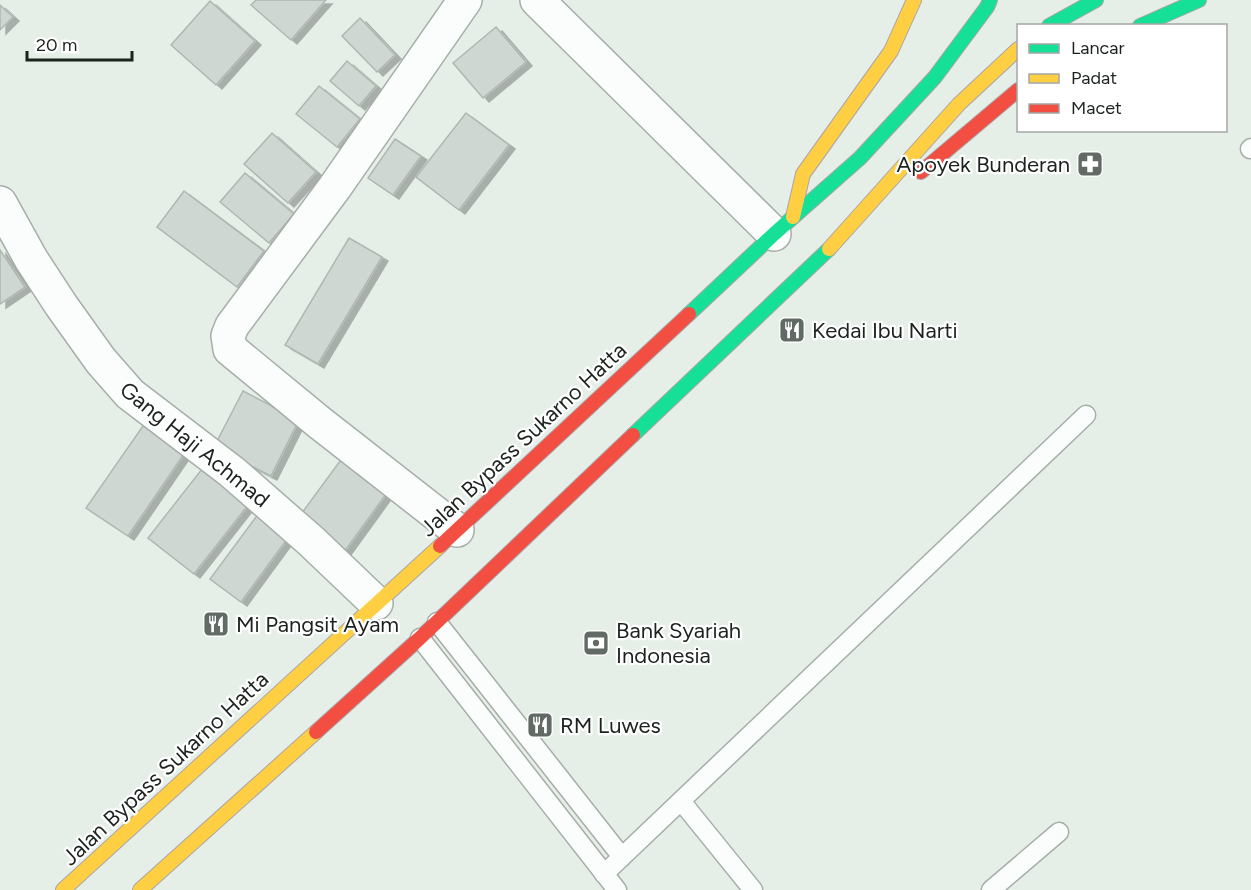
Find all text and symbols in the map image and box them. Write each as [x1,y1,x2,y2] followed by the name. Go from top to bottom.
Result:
[27,24,132,62] scale bar
[1017,24,1227,132] legend
[36,34,77,56] text: 20 m
[1071,37,1125,59] text: Lancar
[1071,67,1117,89] text: Padat
[1071,97,1122,119] text: Macet
[1075,149,1105,179] pharmacy icon: Apoyek Bunderan
[896,151,1070,178] place label: Apoyek Bunderan
[777,315,807,345] restaurant icon: Kedai Ibu Narti
[812,317,958,344] place label: Kedai Ibu Narti
[415,337,632,542] street label: Jalan Bypass Sukarno Hatta
[114,376,275,513] street label: Gang Haji Achmad
[201,609,231,639] restaurant icon: Mi Pangsit Ayam
[236,611,399,638] place label: Mi Pangsit Ayam
[616,617,741,669] place label: Bank Syariah Indonesia
[581,628,611,658] bank icon: Bank Syariah Indonesia
[57,666,274,871] street label: Jalan Bypass Sukarno Hatta
[525,710,555,740] restaurant icon: RM Luwes
[560,712,661,739] place label: RM Luwes

